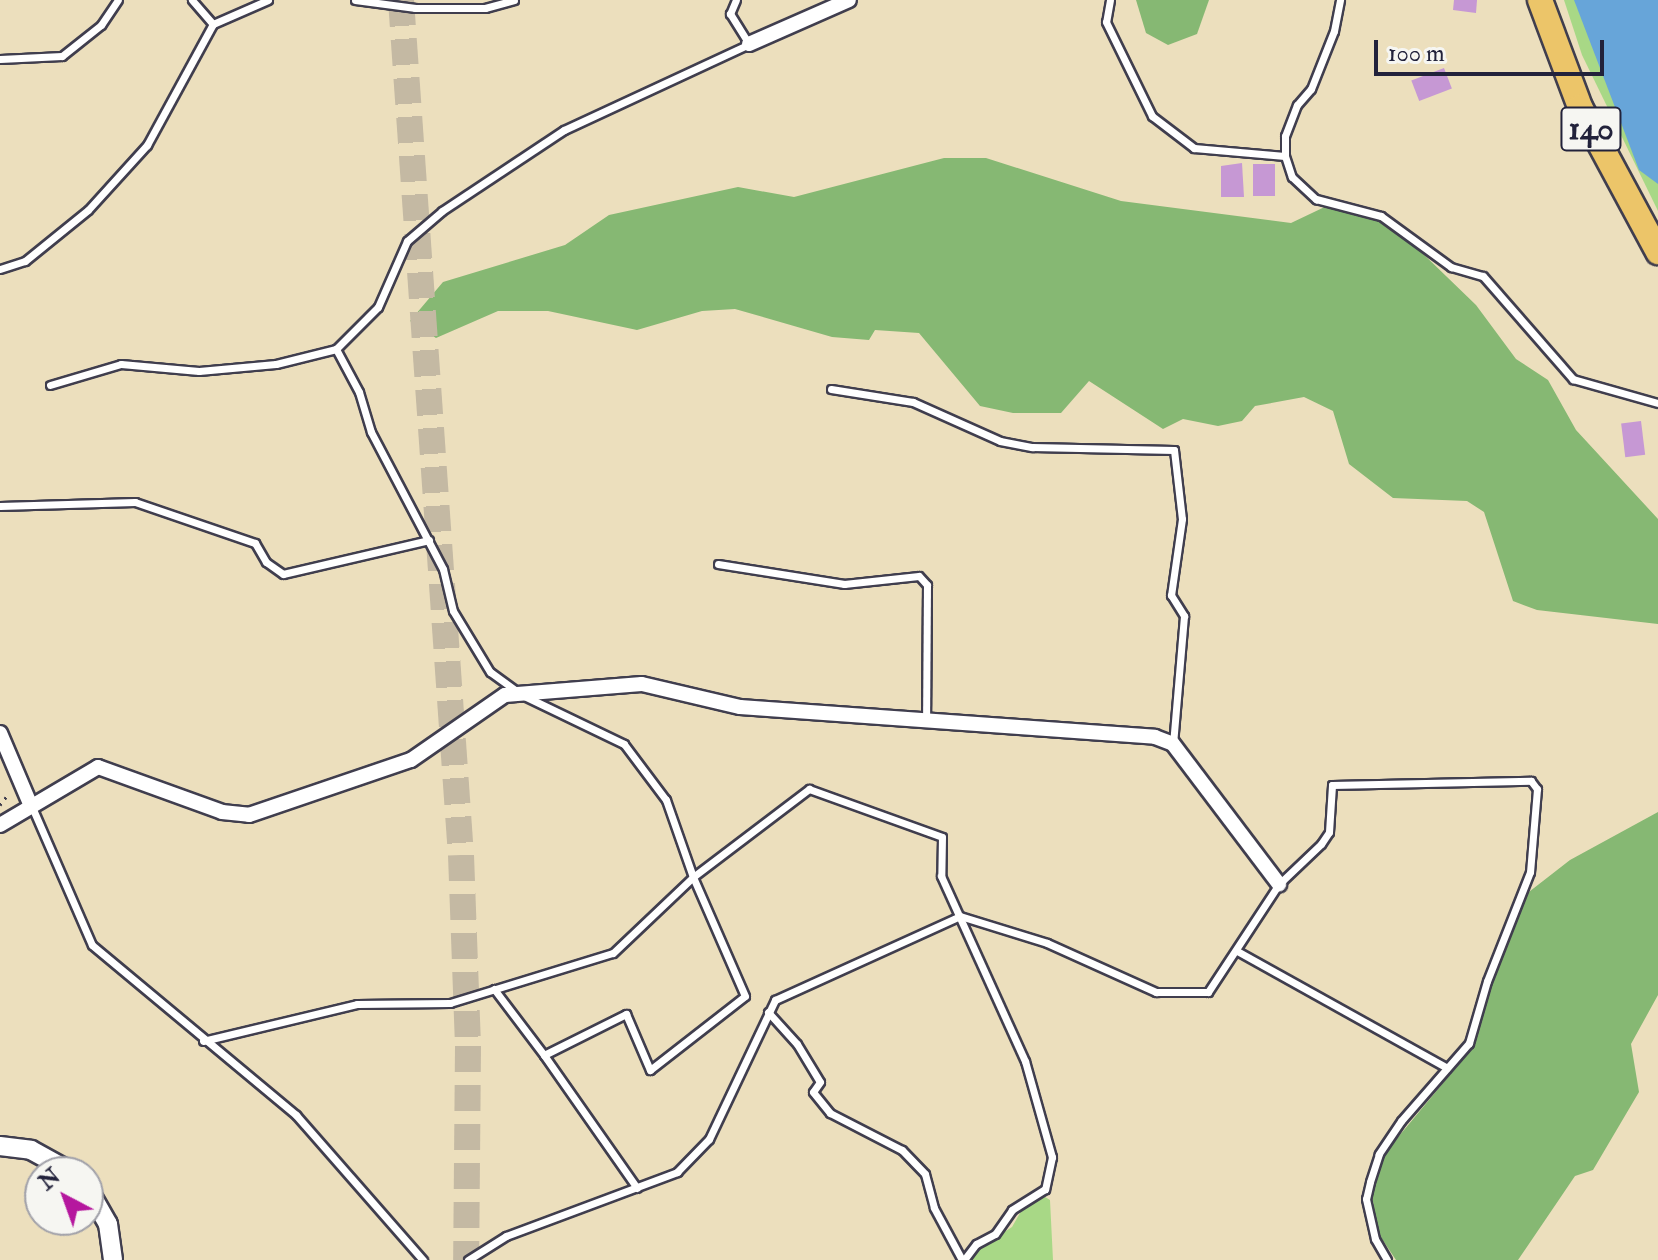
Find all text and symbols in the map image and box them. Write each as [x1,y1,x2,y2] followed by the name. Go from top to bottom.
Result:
[1378,24,1608,74] scale bar
[1388,38,1445,69] text: 100 m
[1559,101,1623,157] road number: 140
[24,1156,104,1236] north arrow
[33,1162,66,1196] text: N

